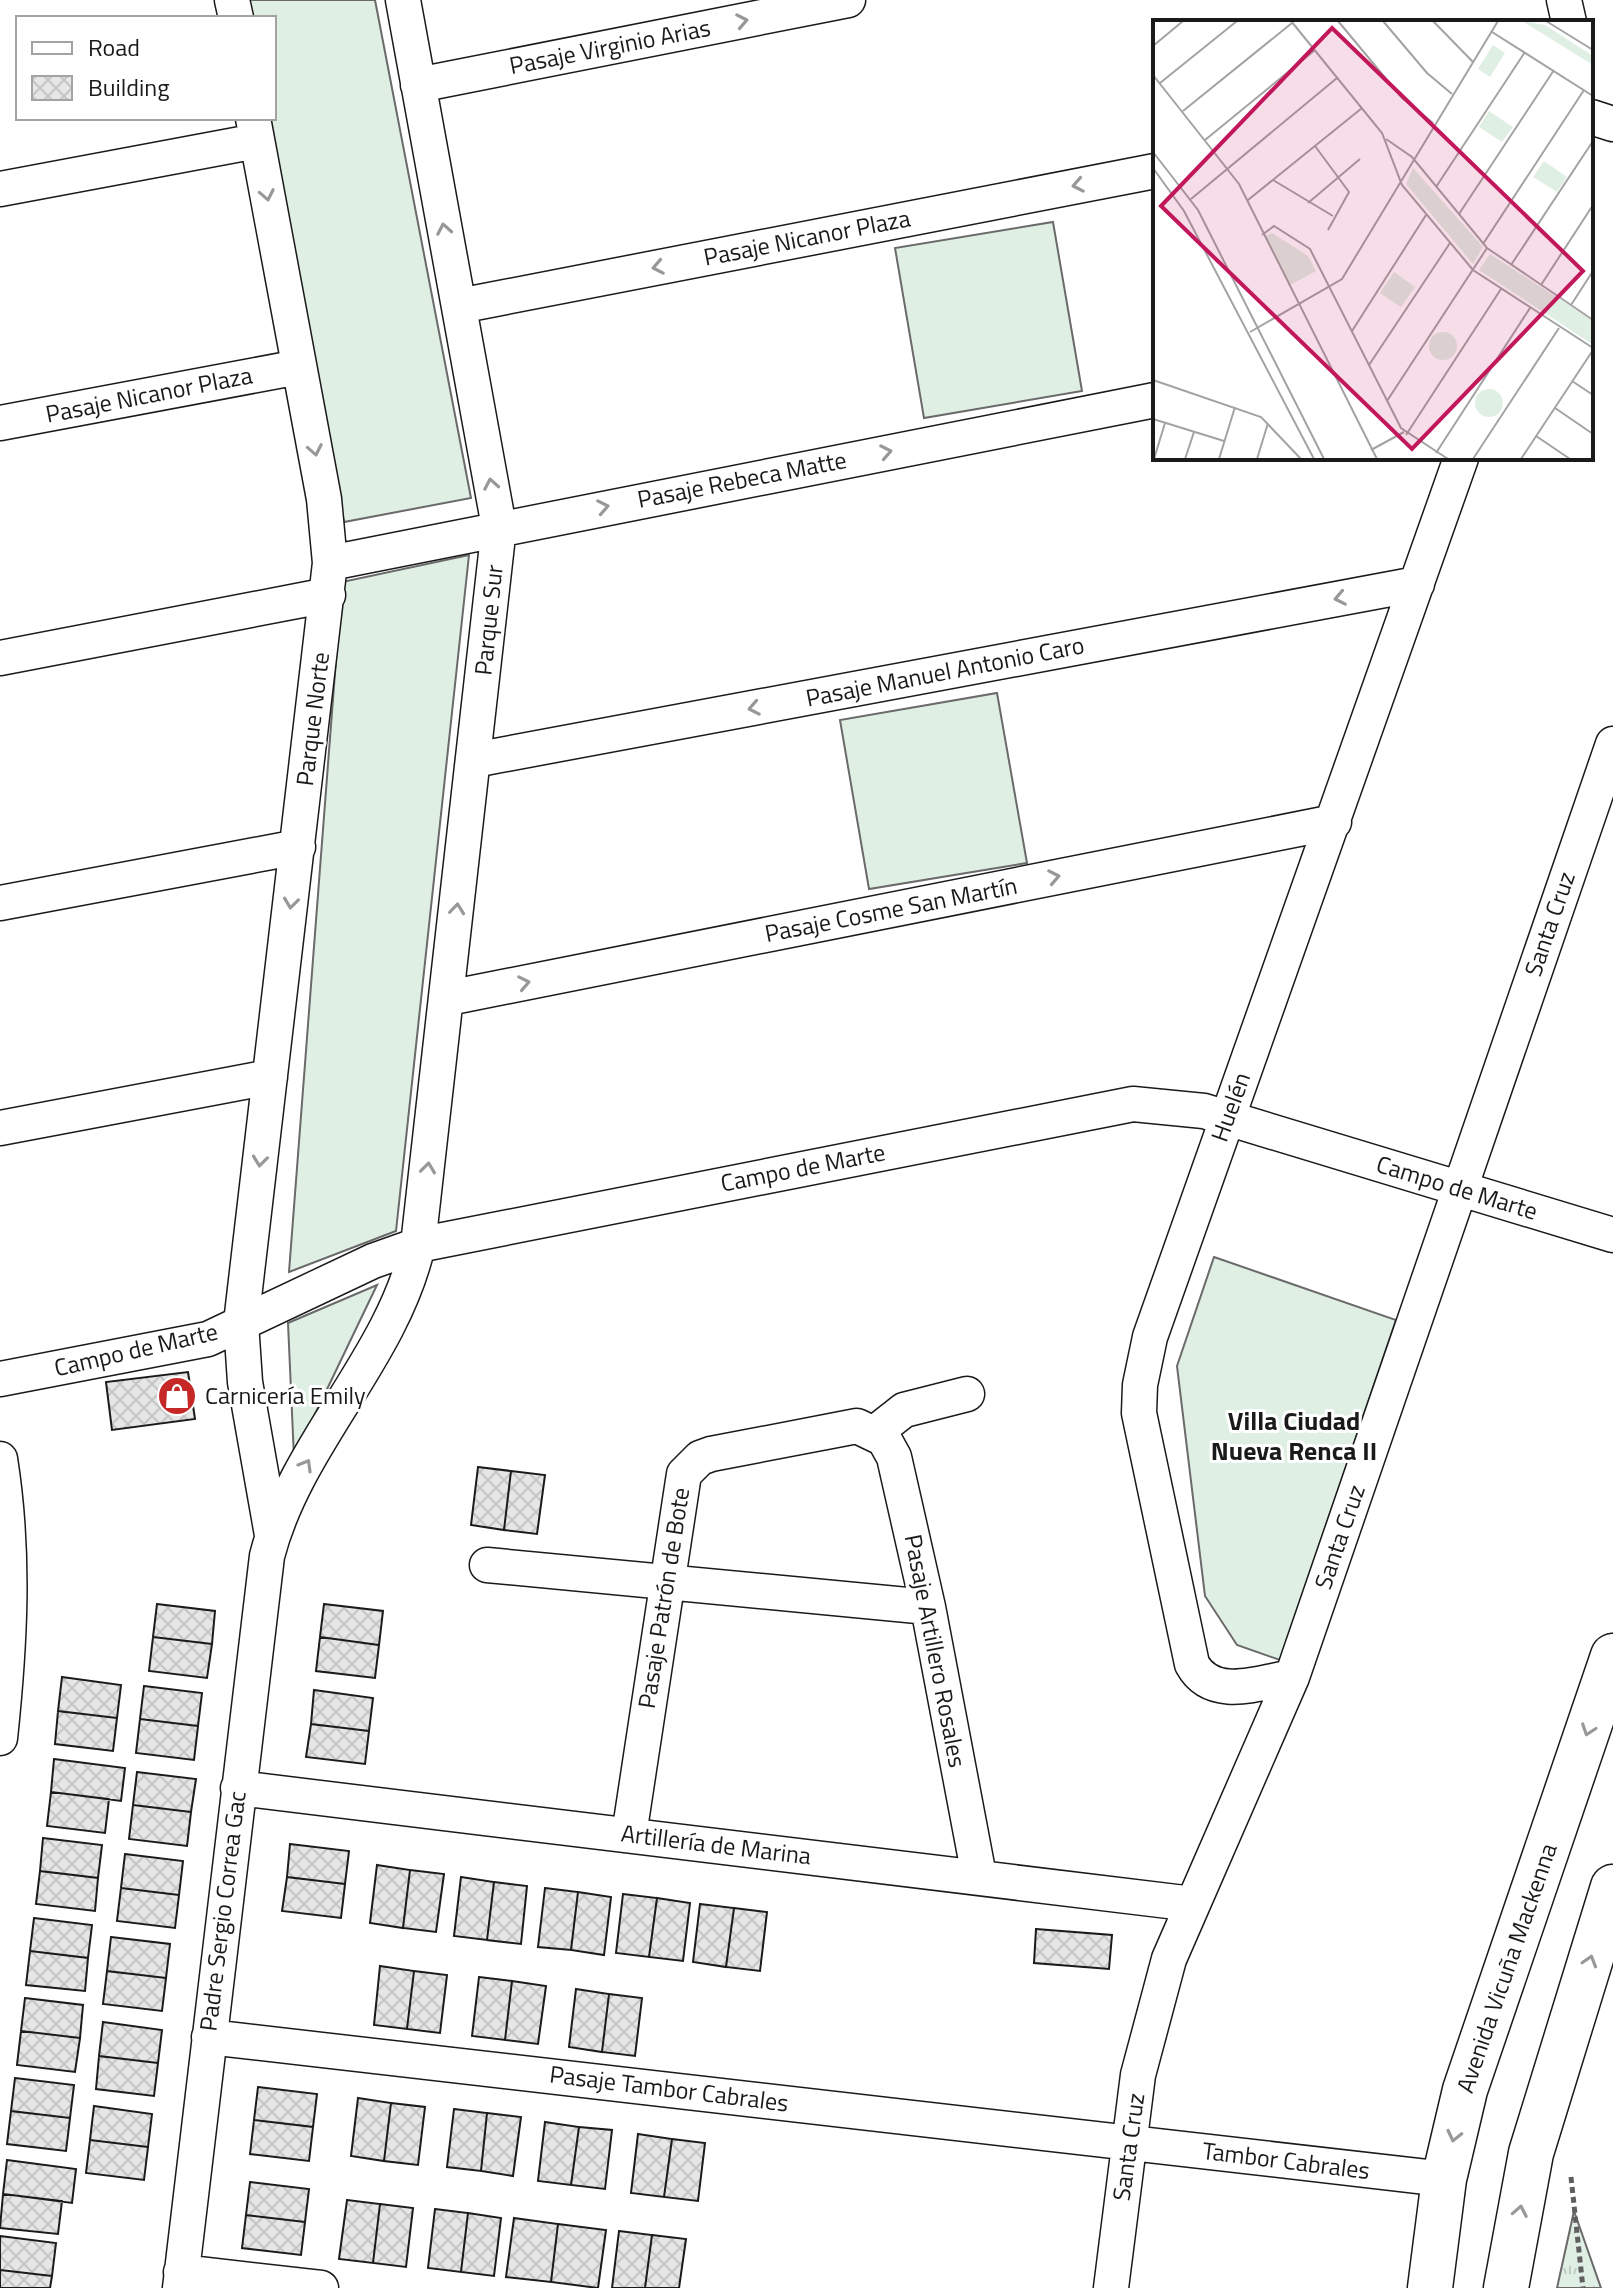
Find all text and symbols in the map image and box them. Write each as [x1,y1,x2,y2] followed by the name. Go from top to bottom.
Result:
[506,9,713,83] street label: Pasaje Virginio Arias
[735,13,748,30] one-way arrow
[16,16,276,120] legend
[1153,20,1593,460] inset map
[88,29,140,65] text: Road
[88,69,170,105] text: Building
[1072,176,1085,193] one-way arrow
[257,188,274,201] one-way arrow
[700,199,913,275] street label: Pasaje Nicanor Plaza
[437,222,454,235] one-way arrow
[652,258,666,275] one-way arrow
[42,356,255,432] street label: Pasaje Nicanor Plaza
[634,441,849,517] street label: Pasaje Rebeca Matte
[306,443,323,456] one-way arrow
[879,445,893,462] one-way arrow
[484,478,501,491] one-way arrow
[597,500,610,517] one-way arrow
[464,563,512,677] street label: Parque Sur
[1333,589,1347,606] one-way arrow
[803,626,1087,716] street label: Pasaje Manuel Antonio Caro
[286,650,338,788] street label: Parque Norte
[748,699,761,716] one-way arrow
[762,867,1020,951] street label: Pasaje Cosme San Martín
[1514,867,1584,981] street label: Santa Cruz
[1047,870,1061,887] one-way arrow
[283,896,300,910] one-way arrow
[449,902,466,915] one-way arrow
[517,975,531,992] one-way arrow
[1201,1067,1259,1146] street label: Huelén
[717,1133,888,1201] street label: Campo de Marte
[1372,1145,1542,1229] street label: Campo de Marte
[252,1154,269,1168] one-way arrow
[419,1161,436,1174] one-way arrow
[50,1313,221,1385] street label: Campo de Marte
[156,1375,198,1417] shop icon: Carnicería Emily
[205,1377,366,1413] place label: Carnicería Emily
[1211,1401,1377,1470] district label: Villa Ciudad Nueva Renca II
[296,1459,312,1474] one-way arrow
[1304,1480,1374,1594] street label: Santa Cruz
[628,1485,698,1711] street label: Pasaje Patrón de Bote
[896,1531,976,1770] street label: Pasaje Artillero Rosales
[1581,1722,1597,1736] one-way arrow
[189,1789,255,2033] street label: Padre Sergio Correa Gac
[619,1814,813,1874] street label: Artillería de Marina
[1446,1838,1566,2097] street label: Avenida Vicuña Mackenna
[1581,1955,1597,1969] one-way arrow
[548,2055,791,2121] street label: Pasaje Tambor Cabrales
[1103,2091,1153,2203] street label: Santa Cruz
[1446,2129,1463,2143] one-way arrow
[1200,2132,1372,2188] street label: Tambor Cabrales
[1511,2205,1528,2219] one-way arrow

